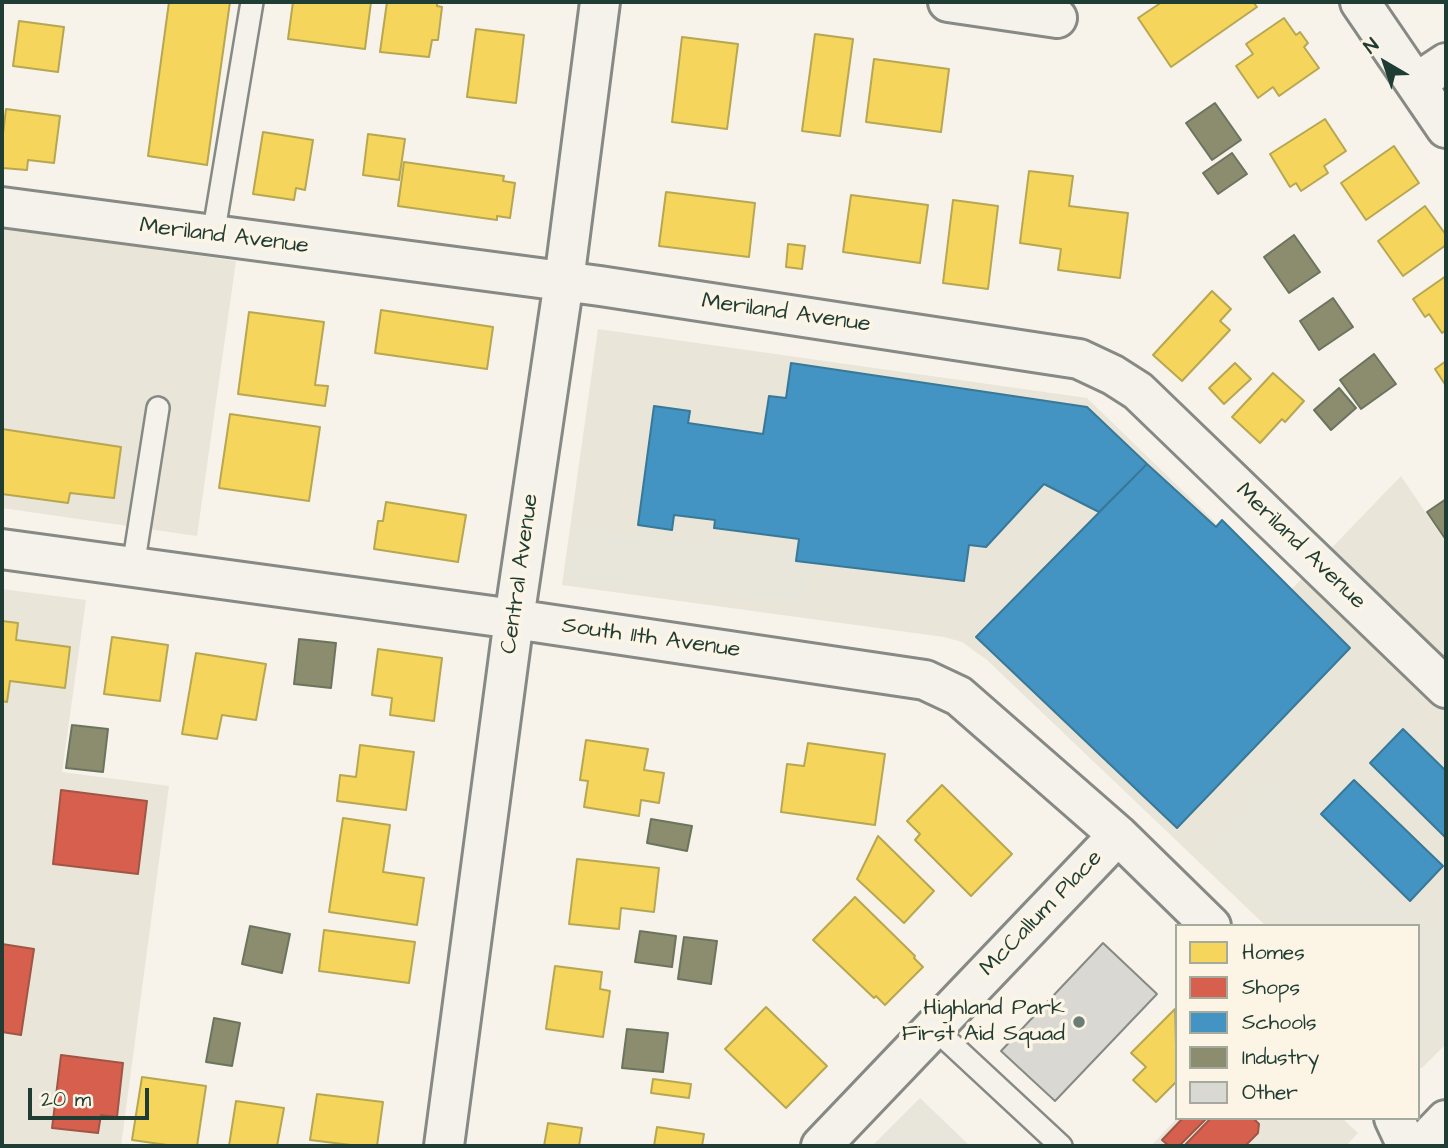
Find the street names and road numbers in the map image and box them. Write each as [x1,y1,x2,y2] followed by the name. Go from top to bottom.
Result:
[138,213,310,261] street label: Meriland Avenue
[700,288,872,340] street label: Meriland Avenue
[1229,478,1371,616] street label: Meriland Avenue
[496,492,546,656] street label: Central Avenue
[560,613,742,665] street label: South 11th Avenue
[975,845,1109,983] street label: McCallum Place

